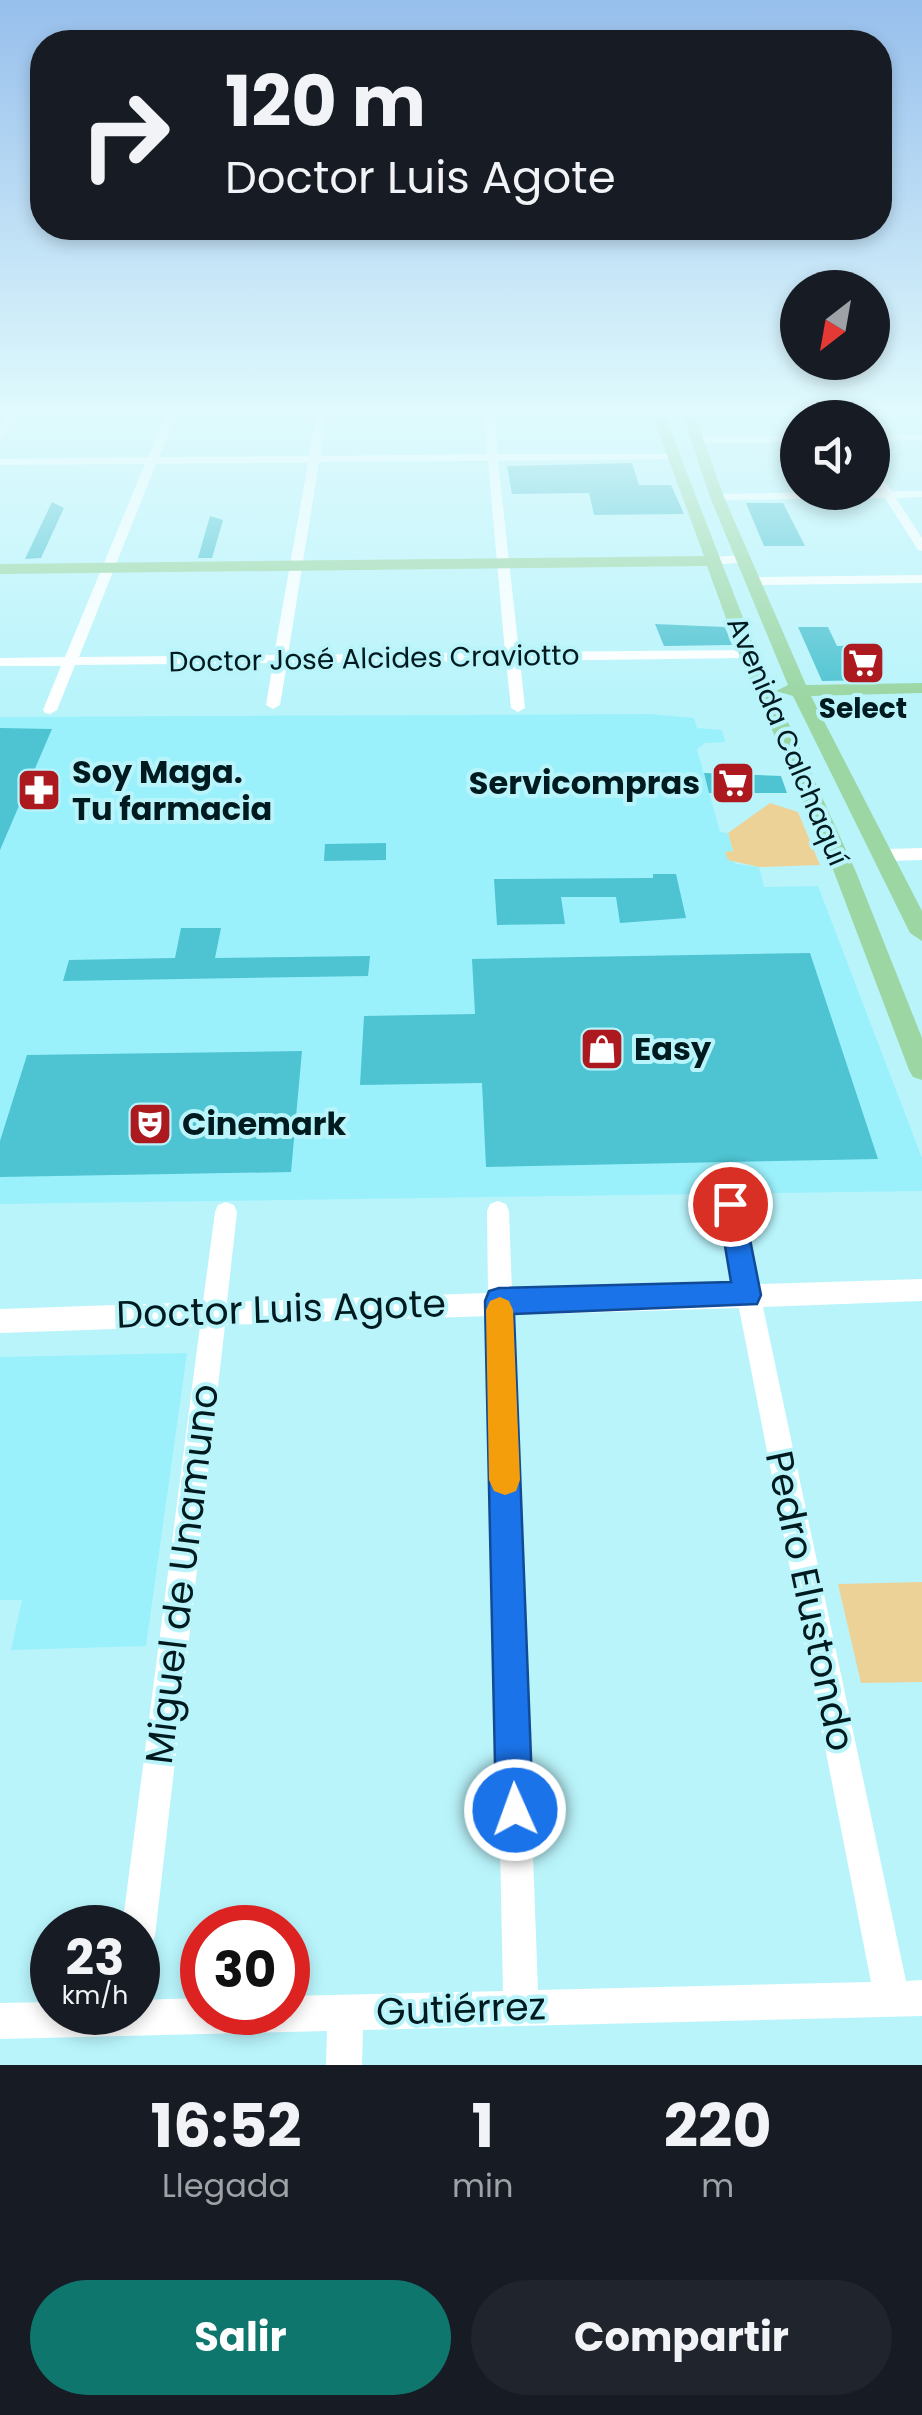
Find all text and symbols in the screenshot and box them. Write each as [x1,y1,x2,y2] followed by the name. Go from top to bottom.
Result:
[225,52,426,151] text: 120 m
[60,70,190,200] icon: right
[225,146,616,209] text: Doctor Luis Agote
[780,270,890,380] north arrow
[780,270,890,510] map controls
[780,400,890,510] button: sound
[717,611,858,872] street label: Avenida Calchaquí
[168,635,580,682] street label: Doctor José Alcides Craviotto
[840,640,886,686] supermarket icon: Select
[819,689,907,728] place label: Select
[72,749,272,831] place label: Soy Maga. Tu farmacia
[469,760,700,805] place label: Servicompras
[710,760,756,806] supermarket icon: Servicompras
[16,767,62,813] pharmacy icon: Soy Maga. Tu farmacia
[579,1026,625,1072] shop icon: Easy
[634,1026,712,1071] place label: Easy
[127,1101,173,1147] theatre icon: Cinemark
[182,1101,346,1146] place label: Cinemark
[688,1162,773,1247] pin
[703,1177,758,1232] icon: arrive
[115,1276,447,1341] street label: Doctor Luis Agote
[132,1381,231,1767] street label: Miguel de Unamuno
[753,1446,868,1756] street label: Pedro Elustondo
[463,1758,567,1862] position arrow
[180,1905,310,2035] speed limit sign: 30
[66,1922,124,1993] text: 23
[62,1978,128,2013] text: km/h
[375,1979,547,2038] street label: Gutiérrez
[150,2084,302,2168] text: 16:52
[471,2084,494,2168] text: 1
[664,2084,772,2168] text: 220
[162,2163,290,2208] text: Llegada
[452,2163,513,2208] text: min
[701,2163,734,2208] text: m
[30,2280,451,2395] button: Salir
[471,2280,892,2395] button: Compartir

